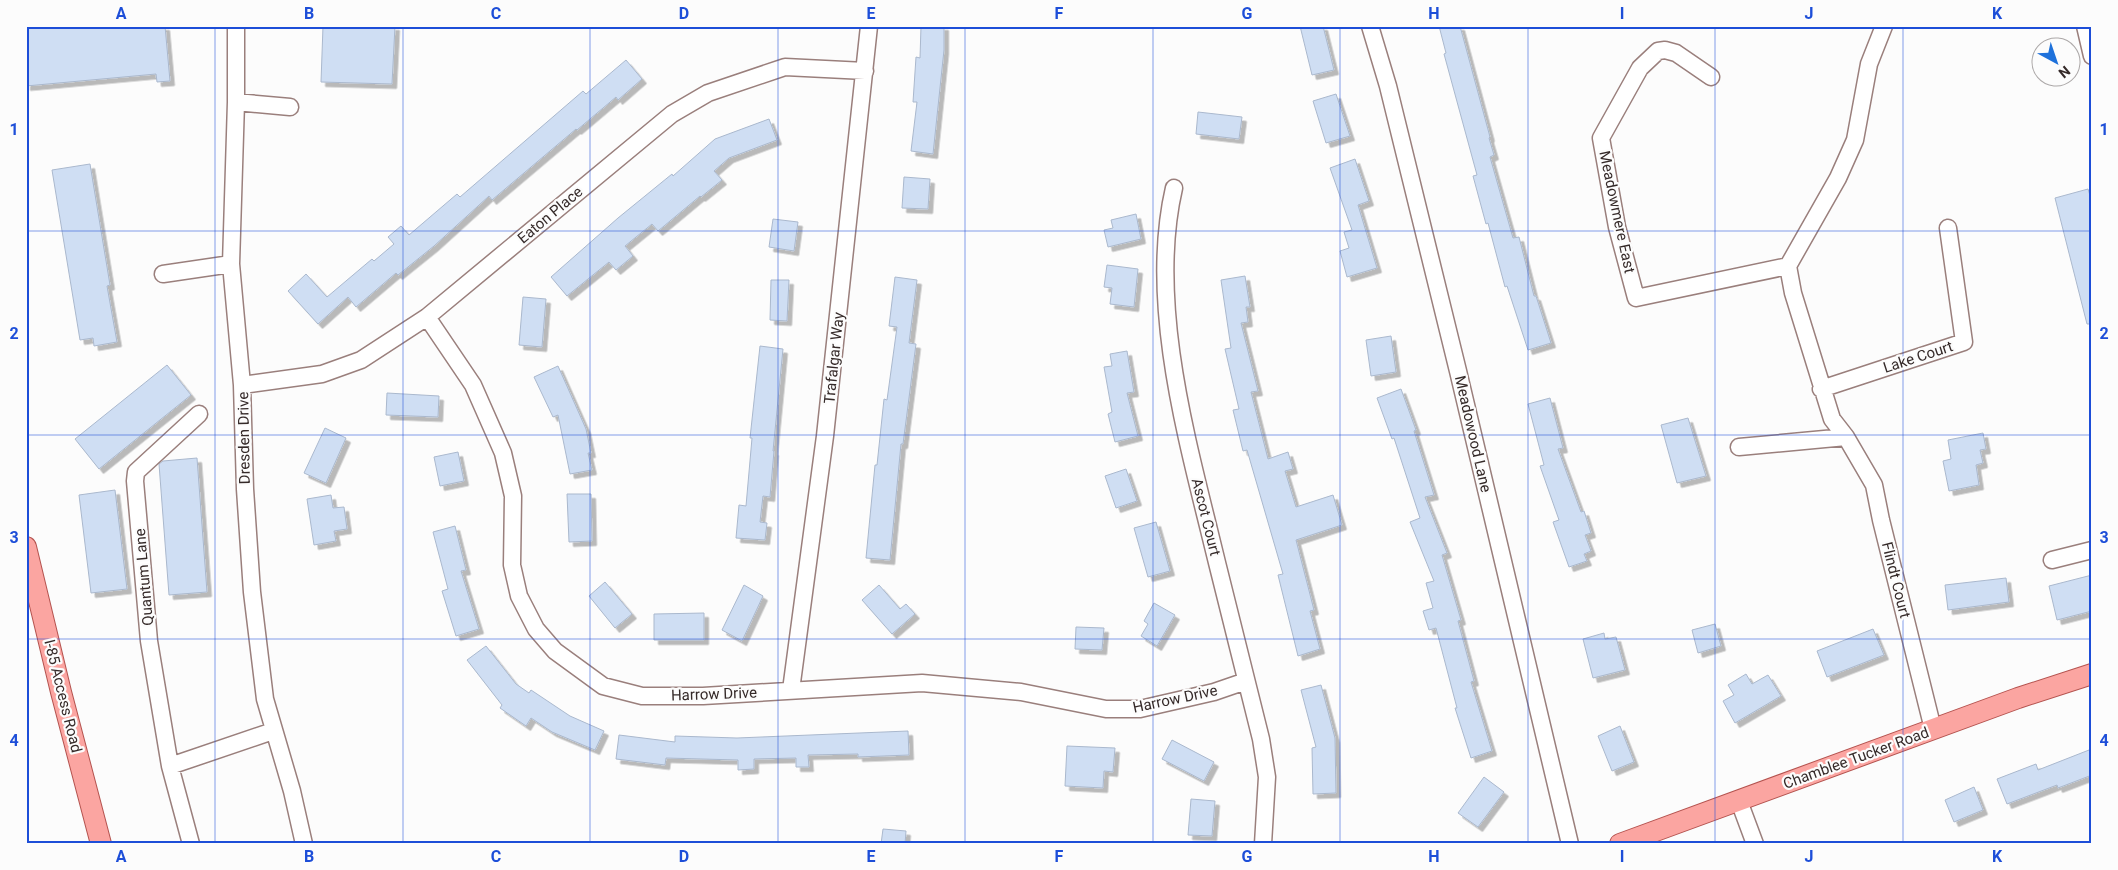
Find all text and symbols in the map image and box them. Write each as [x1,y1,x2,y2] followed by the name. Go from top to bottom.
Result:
[116,4,127,23] text: A
[304,4,314,23] text: B
[491,4,501,23] text: C
[679,4,689,23] text: D
[867,4,876,23] text: E
[1055,4,1064,23] text: F
[1242,4,1253,23] text: G
[1428,4,1440,23] text: H
[1620,4,1624,23] text: I
[1805,4,1813,23] text: J
[1992,4,2003,23] text: K
[2030,38,2080,88] north arrow
[2055,63,2073,81] text: N
[9,120,19,139] text: 1
[2099,120,2109,139] text: 1
[1595,149,1639,275] street label: Meadowmere East
[514,183,586,247] street label: Eaton Place
[820,311,848,405] street label: Trafalgar Way
[9,324,19,343] text: 2
[2099,324,2109,343] text: 2
[1881,337,1955,377] street label: Lake Court
[1451,374,1495,494] street label: Meadowood Lane
[234,392,254,484] street label: Dresden Drive
[1188,476,1224,558] street label: Ascot Court
[9,528,19,547] text: 3
[131,528,157,626] street label: Quantum Lane
[2099,528,2109,547] text: 3
[1878,540,1914,620] street label: Flindt Court
[40,638,86,754] street label: I-85 Access Road
[1131,681,1219,717] street label: Harrow Drive
[671,684,757,704] street label: Harrow Drive
[1781,723,1931,793] street label: Chamblee Tucker Road
[9,731,19,750] text: 4
[2099,731,2109,750] text: 4
[116,847,127,866] text: A
[304,847,314,866] text: B
[491,847,501,866] text: C
[679,847,689,866] text: D
[867,847,876,866] text: E
[1055,847,1064,866] text: F
[1242,847,1253,866] text: G
[1428,847,1440,866] text: H
[1620,847,1624,866] text: I
[1805,847,1813,866] text: J
[1992,847,2003,866] text: K

